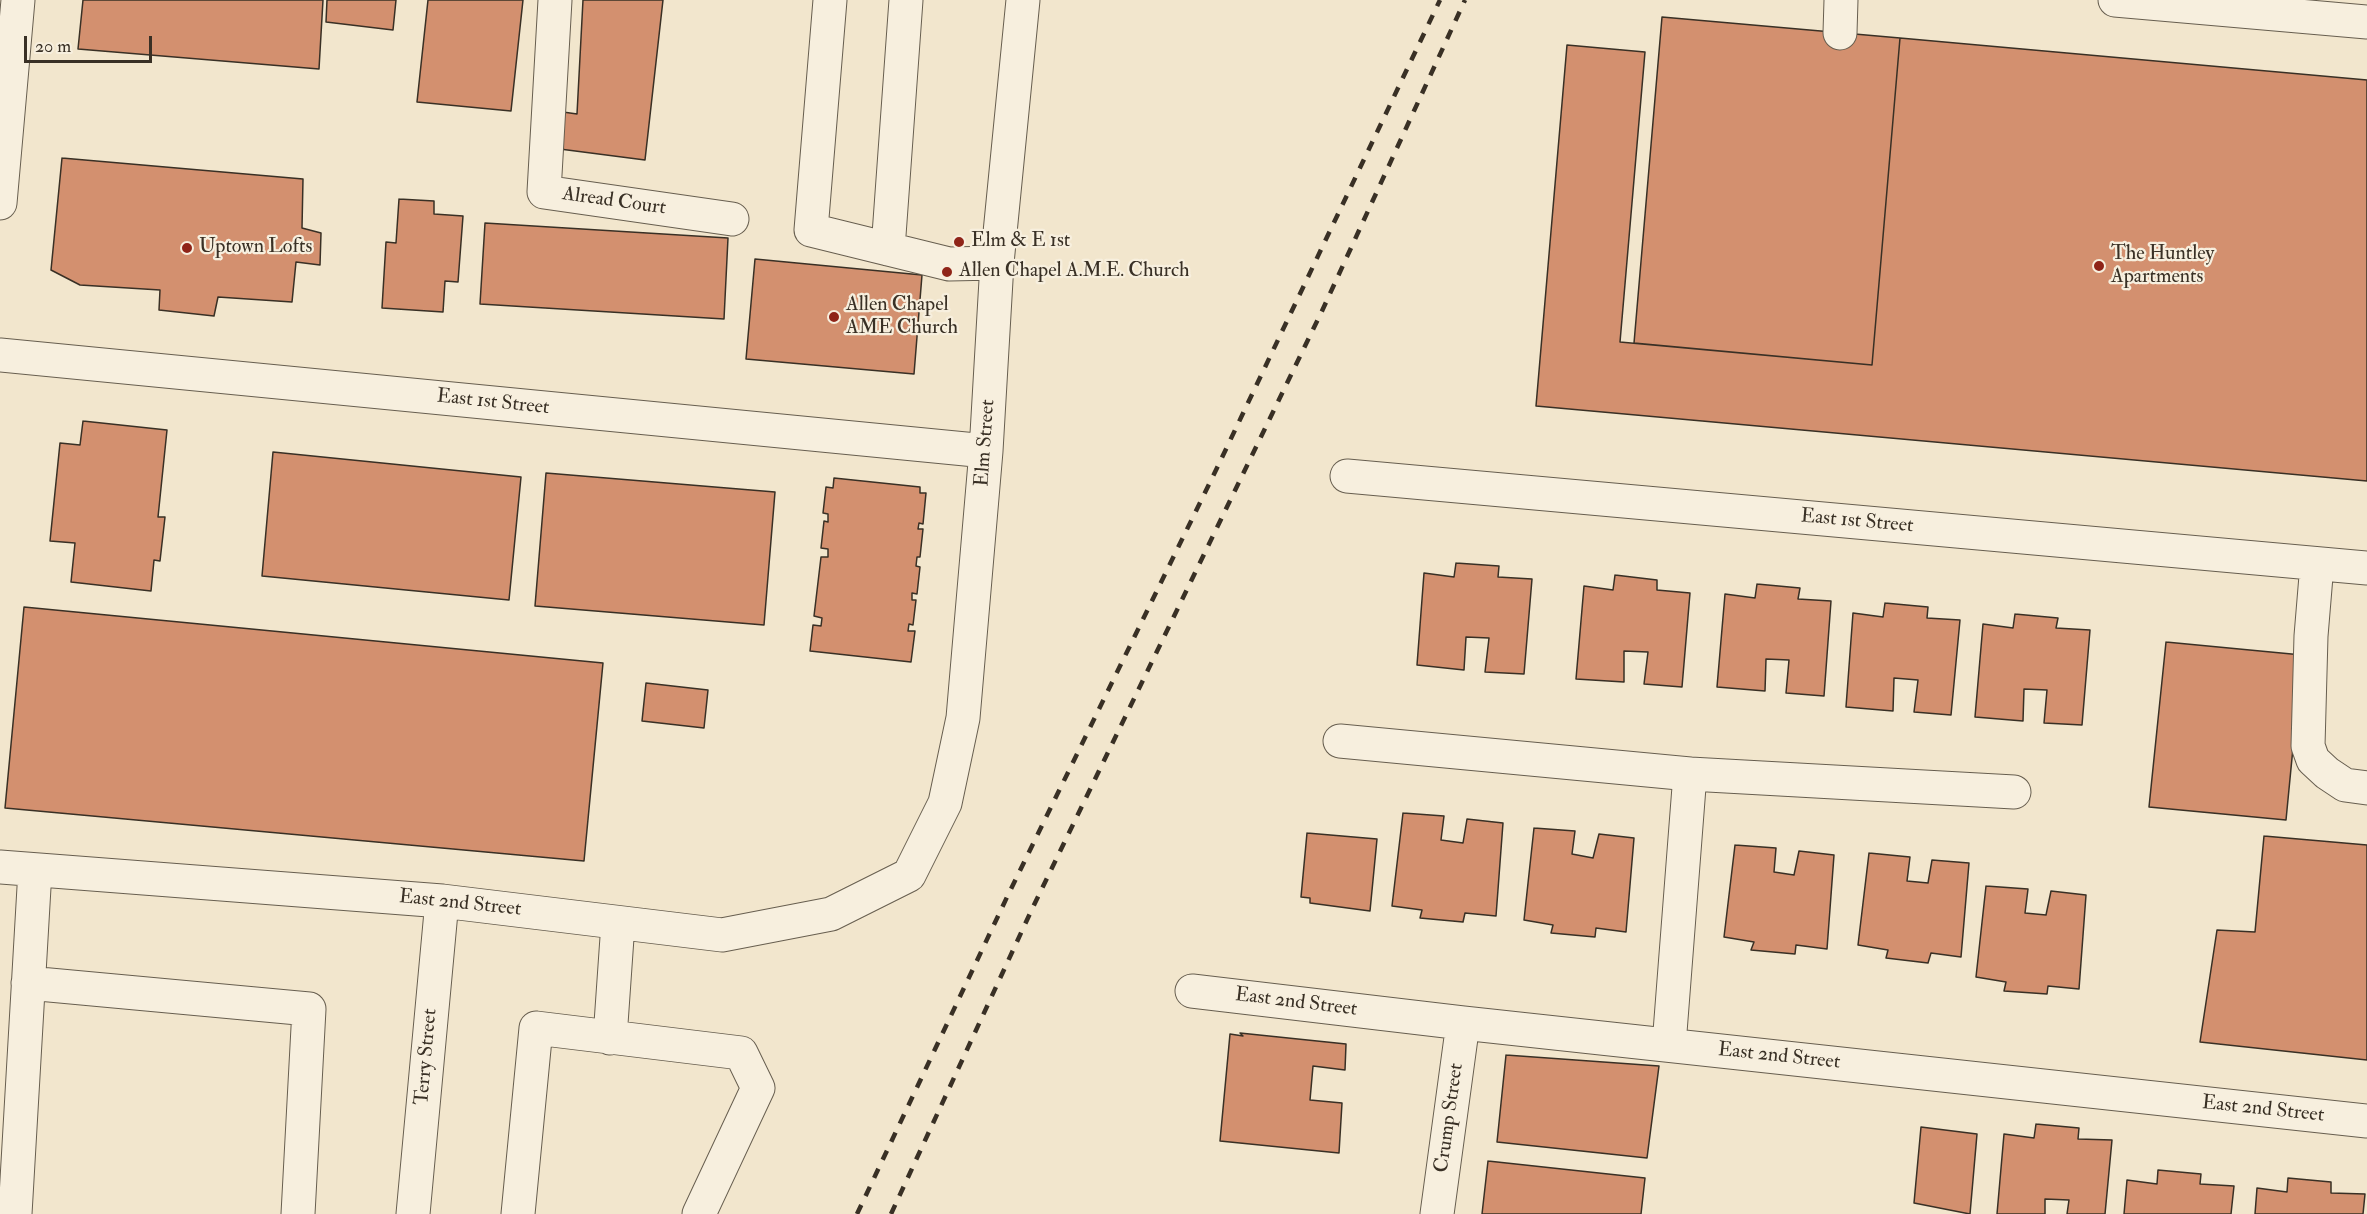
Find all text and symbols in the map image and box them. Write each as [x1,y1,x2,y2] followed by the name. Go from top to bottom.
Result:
[27,24,154,62] scale bar
[35,35,71,58] text: 20 m
[561,183,667,221] street label: Alread Court
[971,230,1070,254] place label: Elm & E 1st
[952,235,966,249] marker: Elm & E 1st
[199,236,312,260] place label: Uptown Lofts
[180,241,194,255] marker: Uptown Lofts
[2111,243,2214,290] place label: The Huntley Apartments
[2092,259,2106,273] marker: The Huntley Apartments
[959,260,1190,284] place label: Allen Chapel A.M.E. Church
[940,265,954,279] marker: Allen Chapel A.M.E. Church
[846,294,958,341] place label: Allen Chapel AME Church
[827,310,841,324] marker: Allen Chapel AME Church
[436,385,550,421] street label: East 1st Street
[971,399,1001,487] street label: Elm Street
[1800,505,1914,539] street label: East 1st Street
[398,886,522,922] street label: East 2nd Street
[1234,984,1358,1022] street label: East 2nd Street
[411,1008,443,1106] street label: Terry Street
[1717,1039,1841,1075] street label: East 2nd Street
[1430,1062,1470,1174] street label: Crump Street
[2201,1092,2325,1128] street label: East 2nd Street

